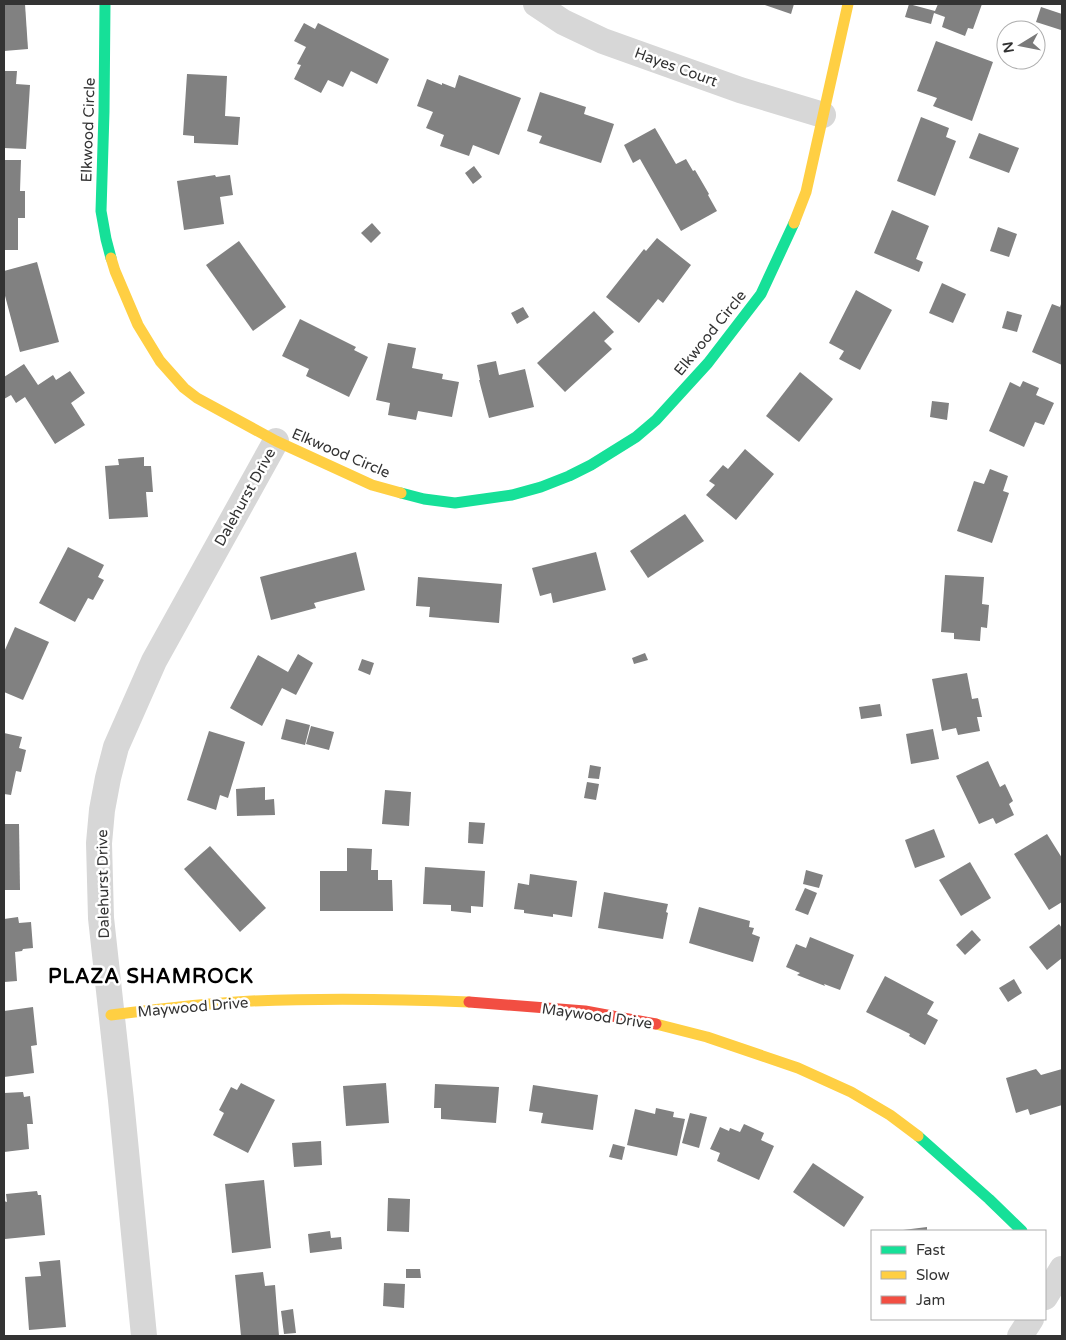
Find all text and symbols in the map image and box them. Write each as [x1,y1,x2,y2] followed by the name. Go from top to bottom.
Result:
[996,20,1046,70] north arrow
[999,40,1018,54] text: N
[632,44,720,90] street label: Hayes Court
[77,77,99,183] street label: Elkwood Circle
[670,287,750,379] street label: Elkwood Circle
[289,424,393,482] street label: Elkwood Circle
[211,445,279,549] street label: Dalehurst Drive
[93,829,113,939] street label: Dalehurst Drive
[48,965,254,989] district label: PLAZA SHAMROCK
[137,993,249,1021] street label: Maywood Drive
[541,999,653,1033] street label: Maywood Drive
[871,1230,1046,1320] legend
[916,1241,946,1259] text: Fast
[916,1266,950,1284] text: Slow
[916,1291,945,1309] text: Jam

